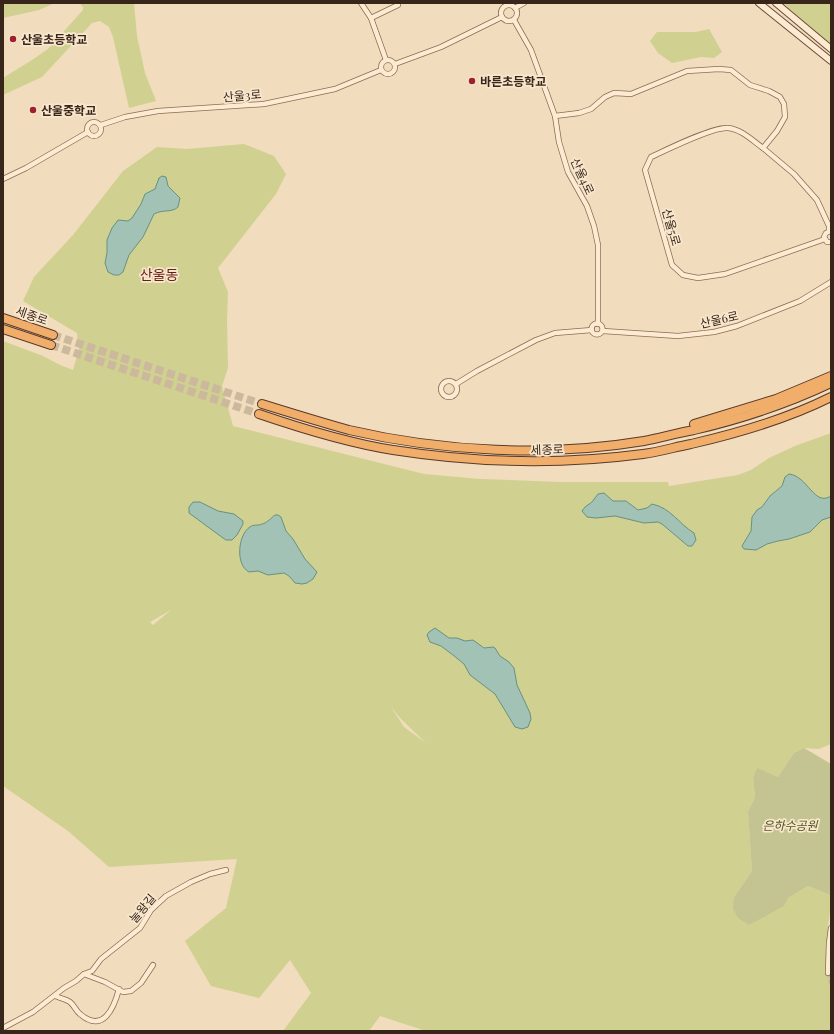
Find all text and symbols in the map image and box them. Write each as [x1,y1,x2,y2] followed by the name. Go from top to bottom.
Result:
[21,31,87,47] place label: 산울초등학교
[8,34,18,44] marker: 산울초등학교
[480,73,546,89] place label: 바른초등학교
[467,76,477,86] marker: 바른초등학교
[222,85,262,105] street label: 산울3로
[41,102,96,118] place label: 산울중학교
[28,105,38,115] marker: 산울중학교
[567,155,599,197] street label: 산울4로
[659,206,685,248] street label: 산울5로
[140,265,178,284] district label: 산울동
[14,302,50,328] street label: 세종로
[698,307,740,331] street label: 산울6로
[530,440,564,458] street label: 세종로
[762,817,819,833] park label: 은하수공원
[125,890,159,926] street label: 눌왕길

